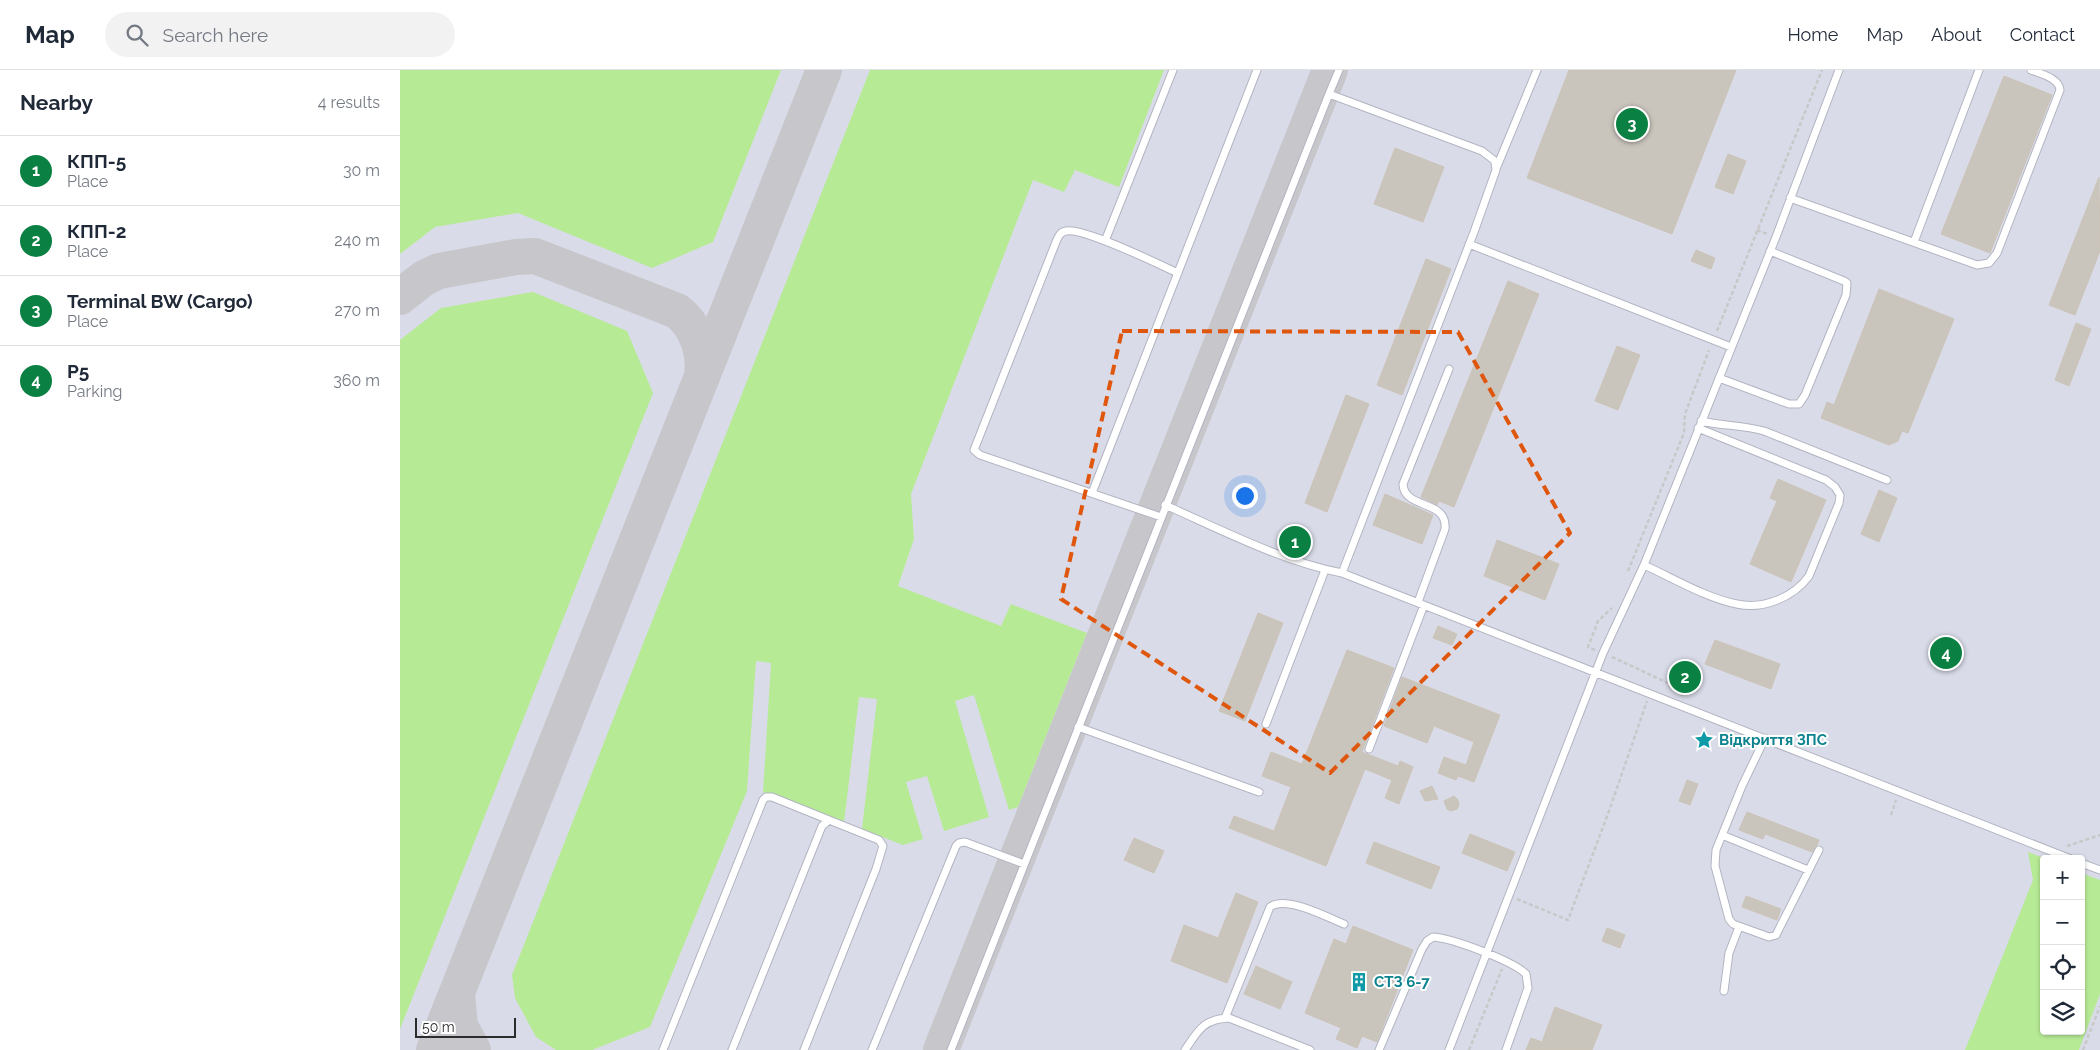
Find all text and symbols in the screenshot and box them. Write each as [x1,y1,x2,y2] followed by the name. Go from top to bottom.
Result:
[105,12,455,57] search box
[25,20,75,49] text: Map
[123,21,151,49] icon: search
[163,24,268,46] text: Search here
[1787,24,1838,45] text: Home
[1866,24,1903,45] text: Map
[1931,24,1982,45] text: About
[2010,24,2075,45] text: Contact
[20,90,93,115] text: Nearby
[318,93,380,112] text: 4 results
[1616,105,1648,143] pin: 3
[67,150,126,172] text: КПП-5
[32,161,40,180] text: 1
[343,161,380,180] text: 30 m
[67,172,108,191] text: Place
[67,220,126,242] text: КПП-2
[31,231,41,250] text: 2
[334,231,380,250] text: 240 m
[67,242,108,261] text: Place
[67,290,253,312] text: Terminal BW (Cargo)
[32,301,40,320] text: 3
[335,301,380,320] text: 270 m
[67,312,108,331] text: Place
[67,360,89,382] text: P5
[31,371,41,390] text: 4
[333,371,380,390] text: 360 m
[67,382,122,401] text: Parking
[1232,483,1258,509] your location
[1279,523,1311,561] pin: 1
[1930,634,1962,672] pin: 4
[1669,658,1701,696] pin: 2
[1693,729,1715,751] place icon: Відкриття ЗПС
[1719,731,1827,749] place label: Відкриття ЗПС
[2040,855,2085,1035] map controls
[2040,855,2085,900] button: +
[2040,900,2085,945] button: −
[2040,945,2085,990] button: locate
[1348,971,1370,993] building icon: СТЗ 6-7
[1374,973,1430,991] place label: СТЗ 6-7
[2040,990,2085,1035] button: layers
[415,1015,516,1038] scale bar
[422,1019,455,1035] text: 50 m

